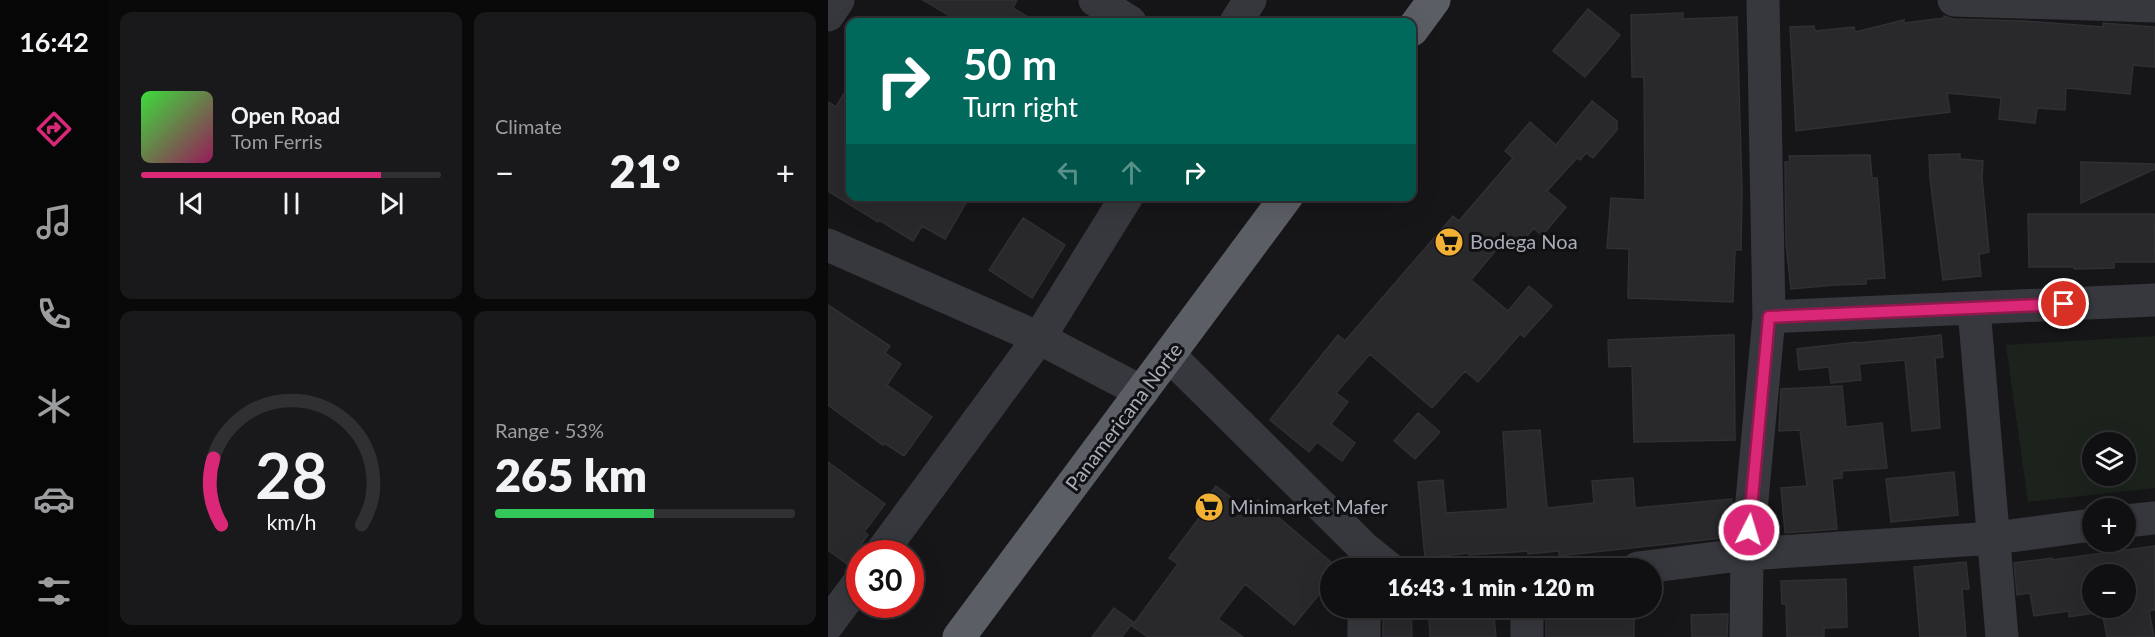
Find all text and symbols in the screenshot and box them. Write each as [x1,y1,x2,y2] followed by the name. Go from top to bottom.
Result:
[19,25,89,58] text: 16:42
[963,39,1057,89] text: 50 m
[864,42,942,120] icon: right
[963,90,1078,123] text: Turn right
[231,102,340,129] text: Open Road
[33,108,75,150] icon: directions
[495,114,562,138] text: Climate
[231,129,322,153] text: Tom Ferris
[610,144,680,198] text: 21°
[495,152,514,192] text: −
[776,152,795,192] text: +
[1052,156,1085,189] icon: left
[1115,156,1148,189] icon: ahead
[1178,156,1211,189] icon: right
[175,187,208,220] icon: previous
[275,187,308,220] icon: pause
[375,187,408,220] icon: next
[33,201,75,243] icon: music
[1433,226,1465,258] supermarket icon: Bodega Noa
[1470,229,1578,253] place label: Bodega Noa
[2038,278,2089,329] pin
[2047,287,2080,320] icon: arrive
[33,293,75,335] icon: phone
[1060,338,1187,495] street label: Panamericana Norte
[33,385,75,427] icon: climate
[495,418,604,442] text: Range · 53%
[2082,432,2136,618] map controls
[2082,432,2136,486] button: layers
[255,437,327,512] text: 28
[495,448,647,502] text: 265 km
[33,478,75,520] icon: car
[1193,491,1225,523] supermarket icon: Minimarket Mafer
[1230,494,1389,518] place label: Minimarket Mafer
[1717,498,1781,562] position arrow
[2082,498,2136,552] button: +
[266,509,316,535] text: km/h
[846,540,924,618] speed limit sign: 30
[2082,564,2136,618] button: −
[33,570,75,612] icon: filters
[1388,574,1594,601] text: 16:43 · 1 min · 120 m

